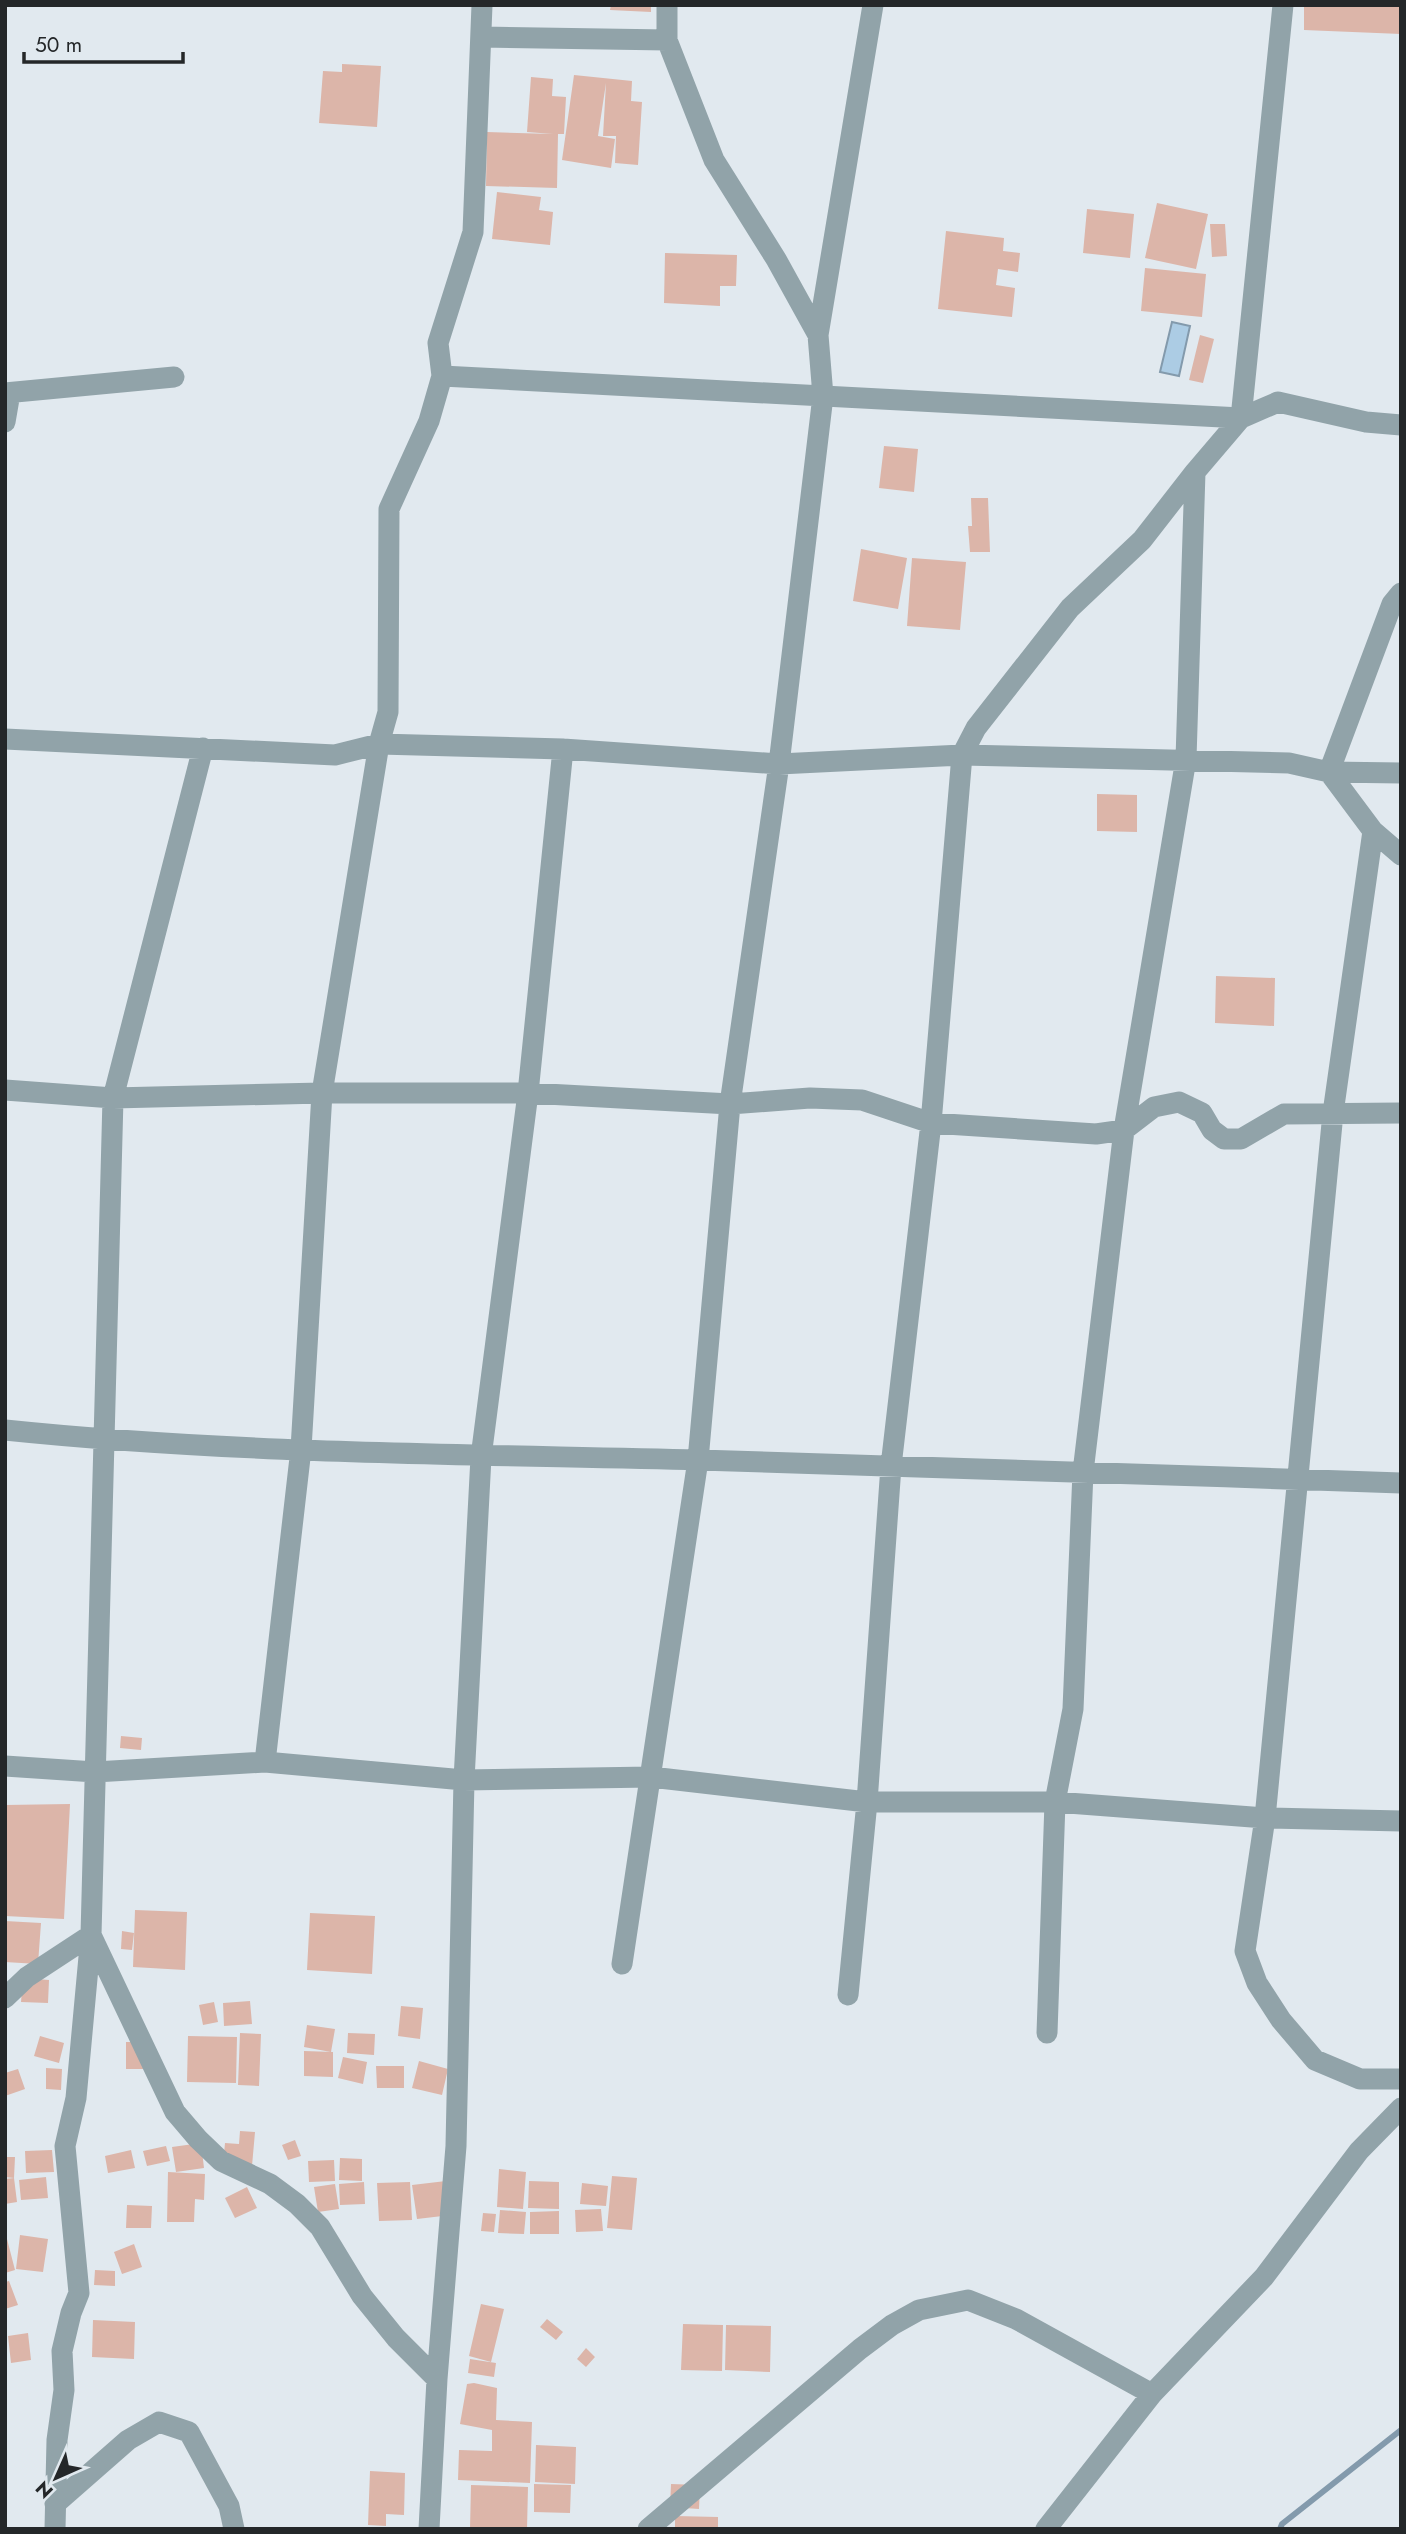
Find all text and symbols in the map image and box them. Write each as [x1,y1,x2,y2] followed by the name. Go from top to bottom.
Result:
[24,21,184,65] scale bar
[35,30,82,60] text: 50 m
[21,2443,91,2513] north arrow
[29,2475,59,2505] text: N

